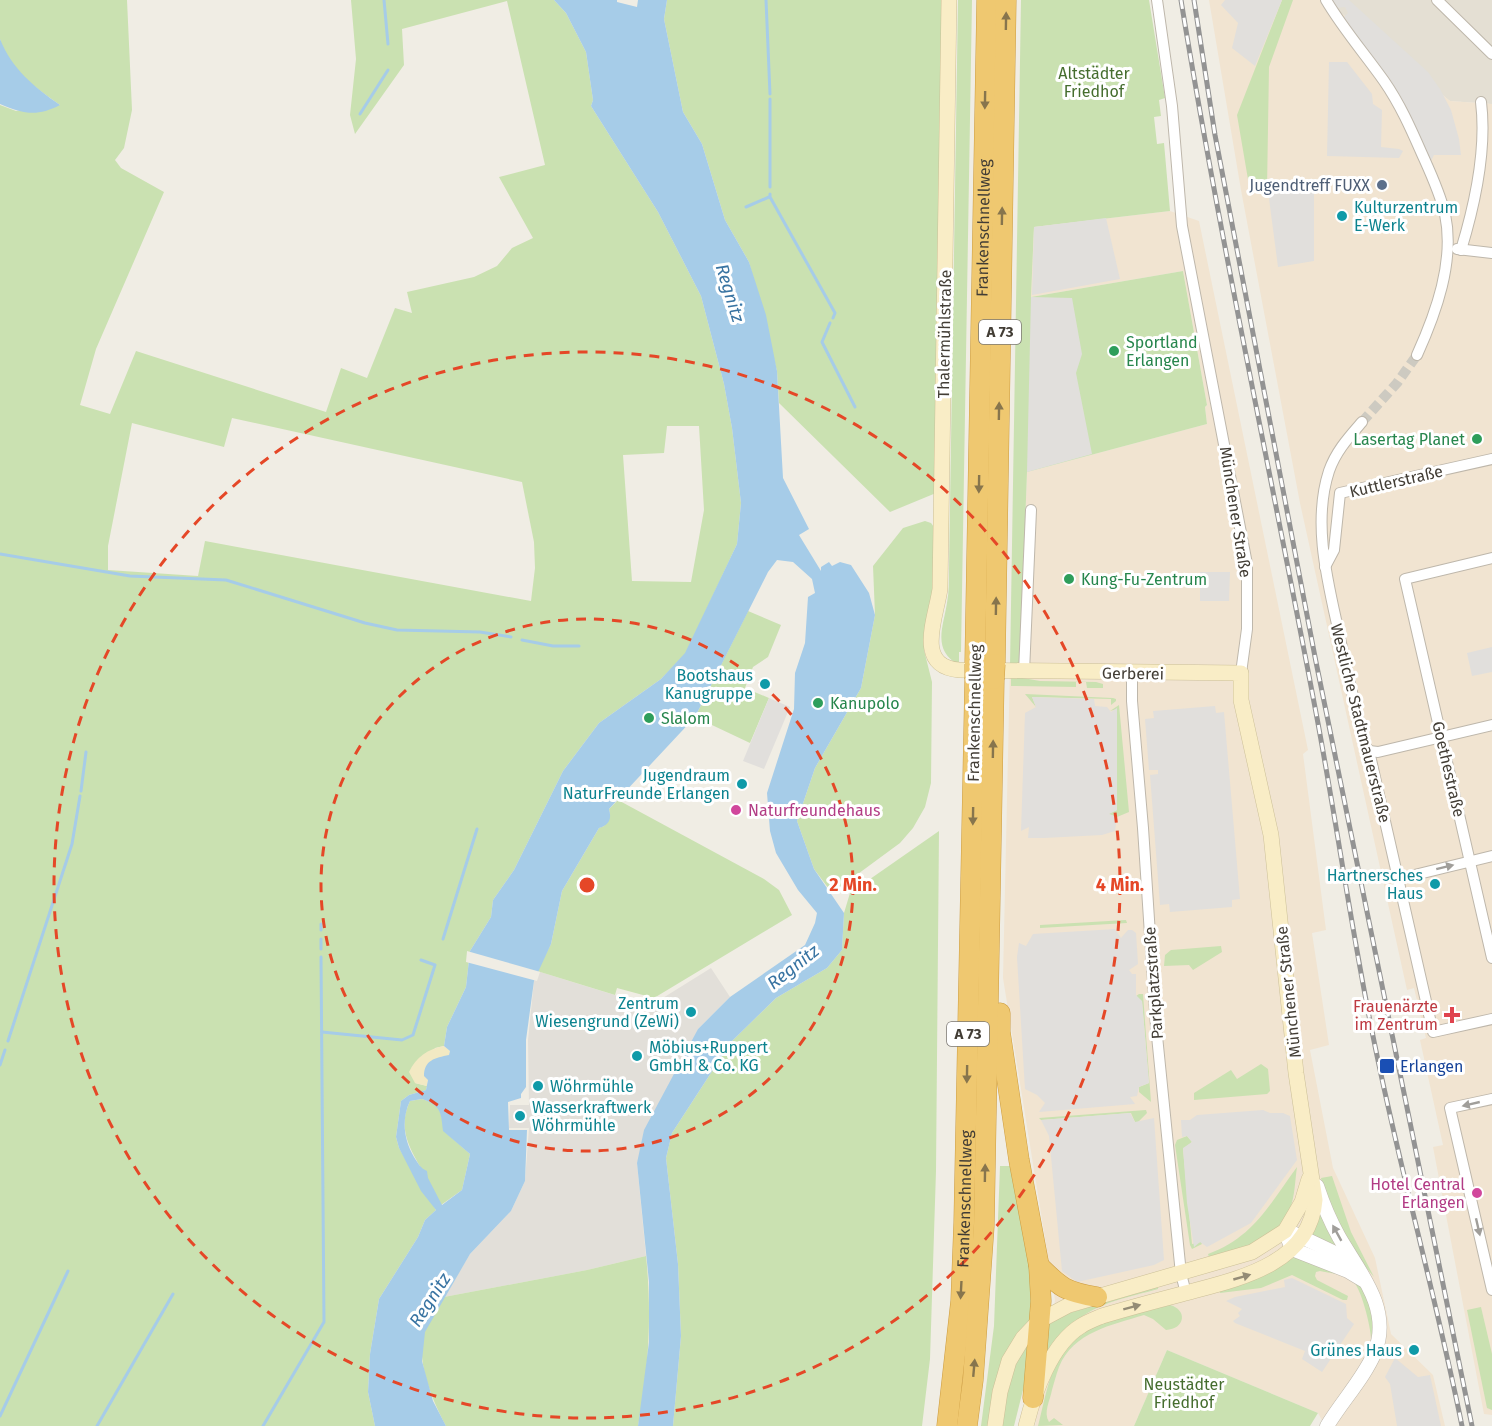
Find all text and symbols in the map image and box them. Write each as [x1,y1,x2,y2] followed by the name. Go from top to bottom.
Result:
[1001,11,1010,30] one-way arrow
[1058,64,1131,101] park label: Altstädter Friedhof
[980,91,990,110] one-way arrow
[973,158,994,297] street label: Frankenschnellweg
[1249,176,1370,195] place label: Jugendtreff FUXX
[1375,178,1389,192] marker: Jugendtreff FUXX
[1354,198,1458,235] place label: Kulturzentrum E-Werk
[997,206,1007,225] one-way arrow
[1335,209,1349,223] marker: Kulturzentrum E-Werk
[711,261,749,325] water label: Regnitz
[934,270,955,398] street label: Thalermühlstraße
[979,320,1021,344] road number: A 73
[1126,333,1198,370] place label: Sportland Erlangen
[1107,344,1121,358] marker: Sportland Erlangen
[994,401,1004,420] one-way arrow
[1353,430,1465,449] place label: Lasertag Planet
[1470,432,1484,446] marker: Lasertag Planet
[1216,445,1255,579] street label: Münchener Straße
[1348,462,1445,501] street label: Kuttlerstraße
[974,475,983,494] one-way arrow
[1081,570,1207,589] place label: Kung-Fu-Zentrum
[1062,572,1076,586] marker: Kung-Fu-Zentrum
[991,596,1000,615] one-way arrow
[1327,622,1394,825] street label: Westliche Stadtmauerstraße
[964,643,985,782] street label: Frankenschnellweg
[1102,663,1164,684] street label: Gerberei
[665,666,753,703] place label: Bootshaus Kanugruppe
[758,677,772,691] marker: Bootshaus Kanugruppe
[830,694,900,713] place label: Kanupolo
[811,696,825,710] marker: Kanupolo
[661,709,711,728] place label: Slalom
[642,711,656,725] marker: Slalom
[1428,719,1469,819] street label: Goethestraße
[988,739,998,758] one-way arrow
[563,766,730,803] place label: Jugendraum NaturFreunde Erlangen
[735,777,749,791] marker: Jugendraum NaturFreunde Erlangen
[748,801,881,820] place label: Naturfreundehaus
[729,803,743,817] marker: Naturfreundehaus
[968,807,977,826] one-way arrow
[1436,862,1454,872] one-way arrow
[1327,866,1423,903] place label: Hartnersches Haus
[829,874,877,896] text: 2 Min.
[1096,874,1144,896] text: 4 Min.
[577,875,597,895] centre of rings
[1428,877,1442,891] marker: Hartnersches Haus
[1272,925,1305,1059] street label: Münchener Straße
[1140,926,1167,1040] street label: Parkplatzstraße
[763,940,824,994] water label: Regnitz
[535,994,679,1031] place label: Zentrum Wiesengrund (ZeWi)
[1353,997,1438,1034] place label: Frauenärzte im Zentrum
[684,1005,698,1019] marker: Zentrum Wiesengrund (ZeWi)
[1443,1006,1461,1024] marker: Frauenärzte im Zentrum
[947,1022,989,1046] road number: A 73
[649,1038,768,1075] place label: Möbius+Ruppert GmbH & Co. KG
[630,1049,644,1063] marker: Möbius+Ruppert GmbH & Co. KG
[1378,1057,1396,1075] marker: Erlangen
[1400,1057,1463,1076] place label: Erlangen
[963,1065,972,1084] one-way arrow
[550,1077,634,1096] place label: Wöhrmühle
[531,1079,545,1093] marker: Wöhrmühle
[532,1098,652,1135] place label: Wasserkraftwerk Wöhrmühle
[1462,1099,1480,1109] one-way arrow
[513,1109,527,1123] marker: Wasserkraftwerk Wöhrmühle
[953,1129,976,1268] street label: Frankenschnellweg
[980,1164,990,1183] one-way arrow
[1370,1175,1465,1212] place label: Hotel Central Erlangen
[1470,1186,1484,1200] marker: Hotel Central Erlangen
[1473,1217,1483,1236] one-way arrow
[1332,1224,1342,1241] one-way arrow
[404,1269,456,1331] water label: Regnitz
[1233,1272,1251,1281] one-way arrow
[957,1280,966,1299] one-way arrow
[1123,1302,1141,1311] one-way arrow
[1310,1341,1402,1360] place label: Grünes Haus
[1407,1343,1421,1357] marker: Grünes Haus
[969,1358,979,1377] one-way arrow
[1144,1375,1225,1412] park label: Neustädter Friedhof

